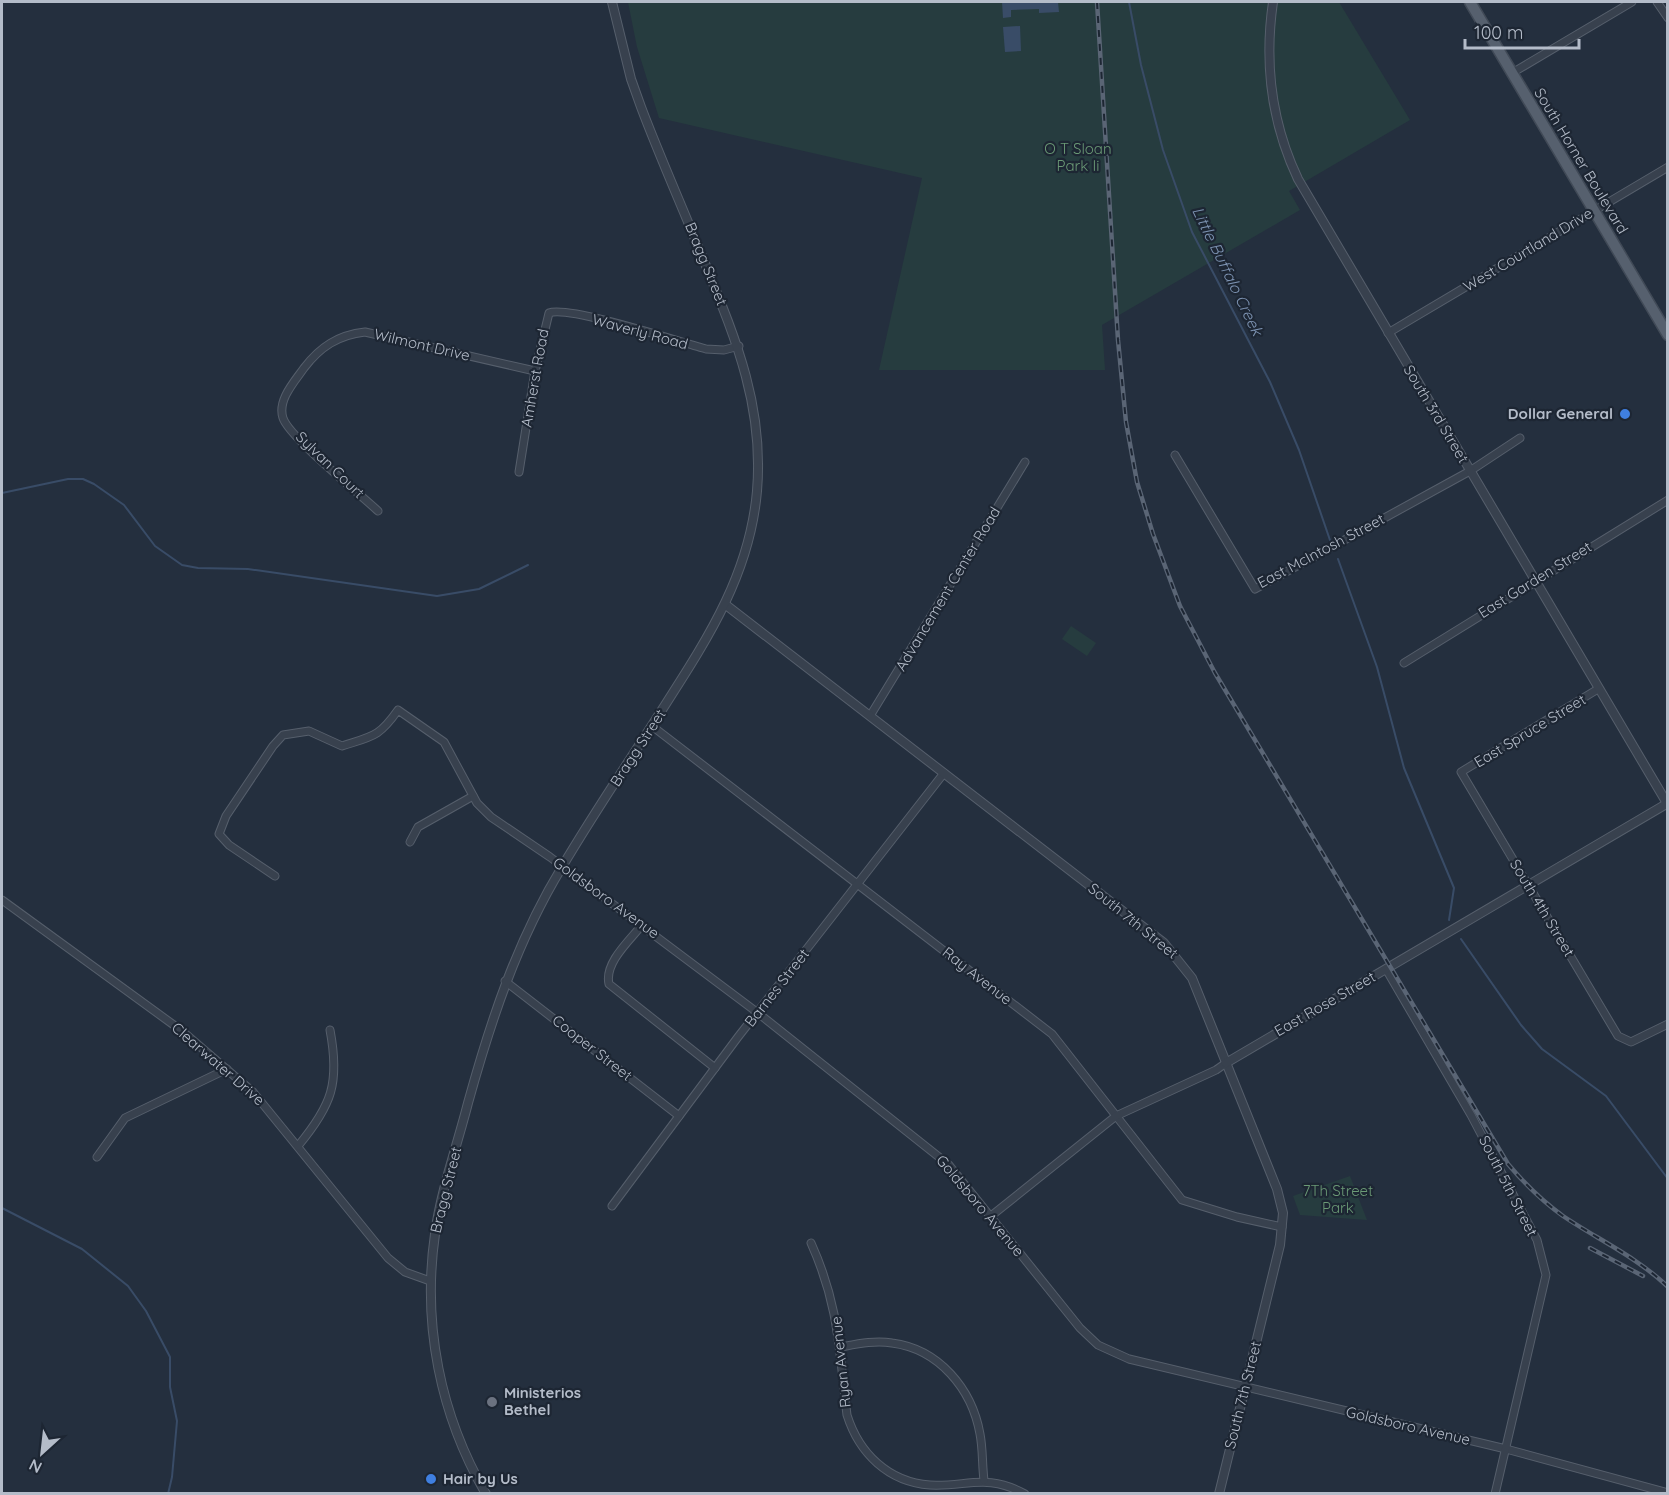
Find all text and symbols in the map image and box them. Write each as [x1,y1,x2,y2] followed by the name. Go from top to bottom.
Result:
[1465,12,1579,50] scale bar
[1474,21,1523,44] text: 100 m
[1530,84,1633,237] street label: South Horner Boulevard
[1044,139,1112,175] park label: O T Sloan Park Ii
[1188,203,1268,340] water label: Little Buffalo Creek
[1460,203,1596,296] street label: West Courtland Drive
[681,219,732,308] street label: Bragg Street
[590,310,690,353] street label: Waverly Road
[372,324,472,365] street label: Wilmont Drive
[517,327,553,429] street label: Amherst Road
[1400,361,1473,466] street label: South 3rd Street
[1508,404,1613,423] place label: Dollar General
[1618,407,1632,421] marker: Dollar General
[292,427,369,502] street label: Sylvan Court
[891,503,1004,674] street label: Advancement Center Road
[1254,509,1388,592] street label: East McIntosh Street
[1474,537,1595,622] street label: East Garden Street
[1470,690,1589,771] street label: East Spruce Street
[606,706,670,790] street label: Bragg Street
[549,853,663,943] street label: Goldsboro Avenue
[1506,856,1579,960] street label: South 4th Street
[1085,879,1182,963] street label: South 7th Street
[939,943,1016,1009] street label: Ray Avenue
[740,945,813,1031] street label: Barnes Street
[1271,967,1379,1040] street label: East Rose Street
[548,1010,636,1085] street label: Cooper Street
[168,1018,269,1109] street label: Clearwater Drive
[1475,1132,1542,1239] street label: South 5th Street
[426,1145,465,1235] street label: Bragg Street
[932,1151,1028,1260] street label: Goldsboro Avenue
[1303,1181,1373,1217] park label: 7Th Street Park
[826,1315,855,1409] street label: Ryan Avenue
[1220,1339,1265,1451] street label: South 7th Street
[504,1383,581,1419] place label: Ministerios Bethel
[485,1395,499,1409] marker: Ministerios Bethel
[1344,1402,1472,1449] street label: Goldsboro Avenue
[12,1423,72,1483] north arrow
[25,1455,45,1478] text: N
[443,1469,518,1488] place label: Hair by Us
[424,1472,438,1486] marker: Hair by Us

